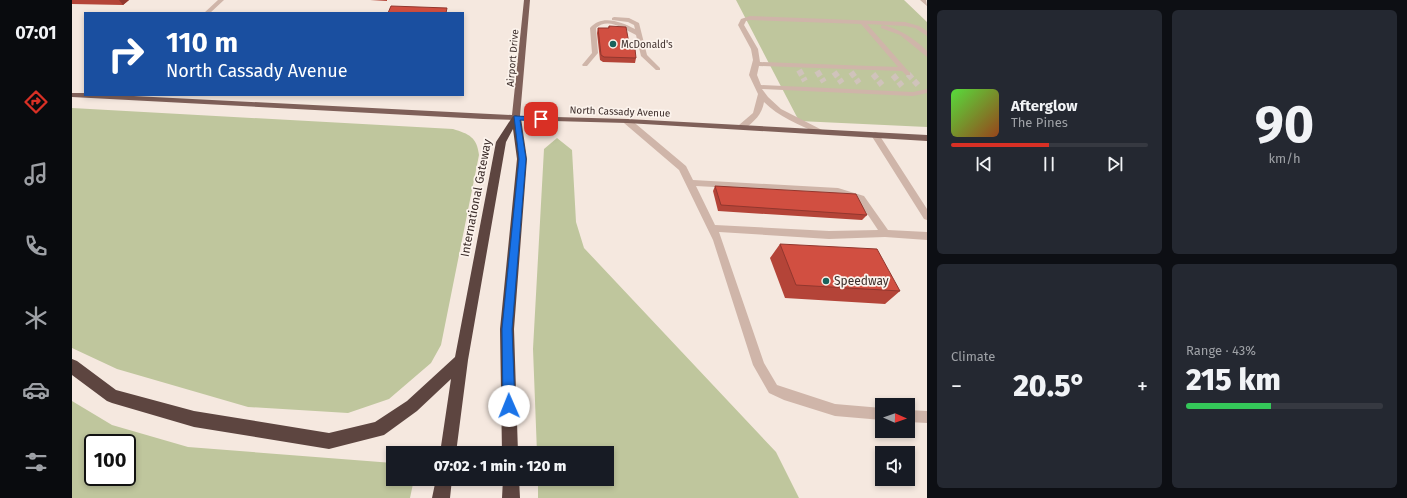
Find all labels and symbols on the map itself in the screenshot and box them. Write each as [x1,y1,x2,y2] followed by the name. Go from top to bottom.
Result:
[505,29,521,87] street label: Airport Drive
[608,39,618,49] marker: McDonald's
[621,39,673,51] place label: McDonald's
[524,102,558,136] pin
[569,104,671,120] street label: North Cassady Avenue
[458,138,494,258] street label: International Gateway
[834,274,889,288] place label: Speedway
[821,276,831,286] marker: Speedway
[488,385,530,427] position arrow
[875,398,915,438] north arrow
[84,434,136,486] speed limit sign: 100

